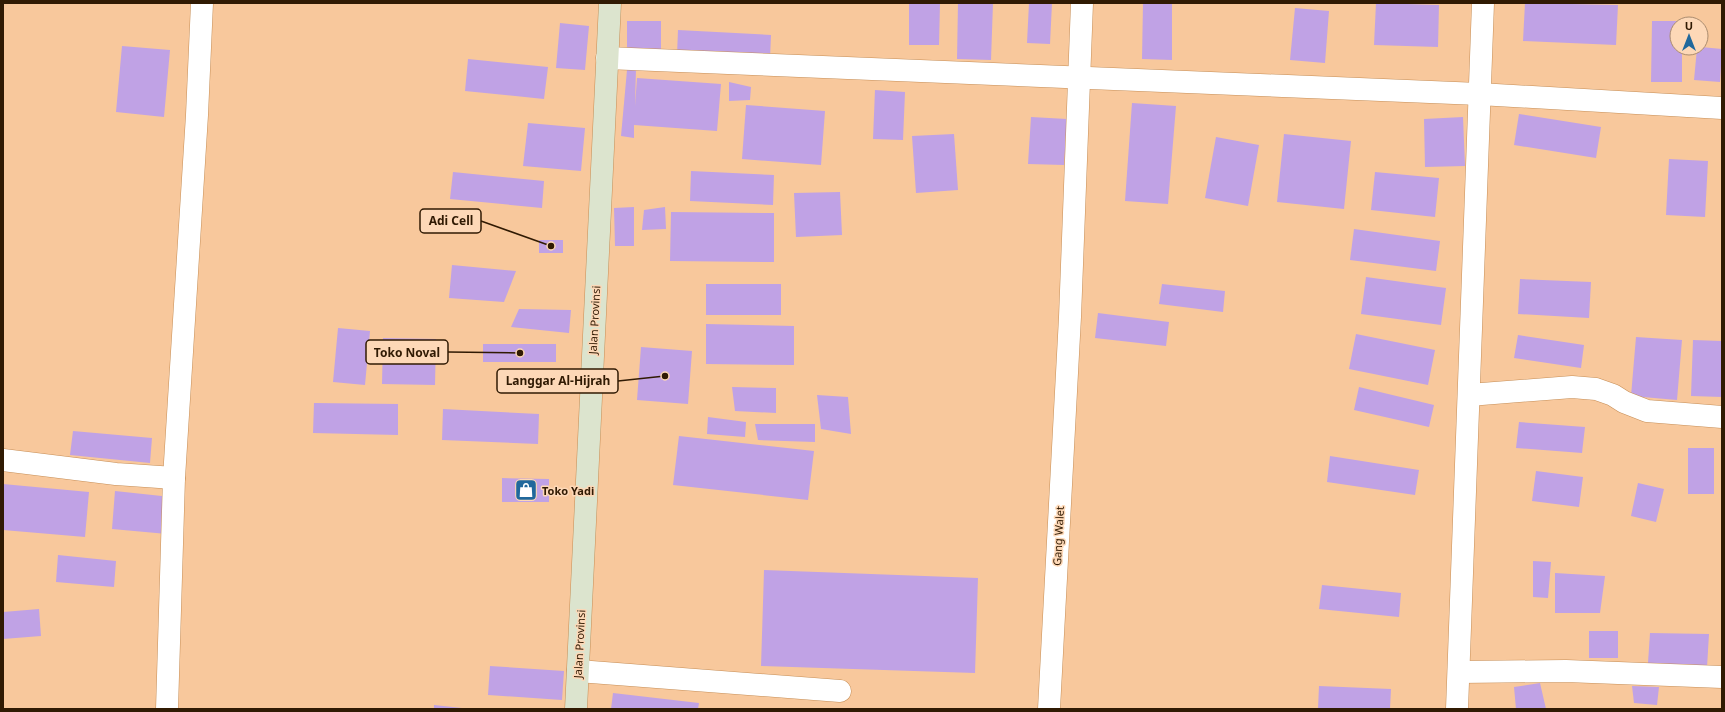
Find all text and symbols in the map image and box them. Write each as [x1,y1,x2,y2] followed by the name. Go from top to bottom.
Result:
[1669,16,1709,56] north arrow
[1685,18,1693,33] text: U
[420,209,481,233] callout: Adi Cell
[429,212,473,229] text: Adi Cell
[585,285,603,356] street label: Jalan Provinsi
[366,340,448,364] callout: Toko Noval
[374,344,440,361] text: Toko Noval
[497,369,618,393] callout: Langgar Al-Hijrah
[506,372,610,389] text: Langgar Al-Hijrah
[513,477,539,503] shop icon: Toko Yadi
[542,483,594,498] place label: Toko Yadi
[1049,506,1067,566] street label: Gang Walet
[570,609,588,680] street label: Jalan Provinsi

